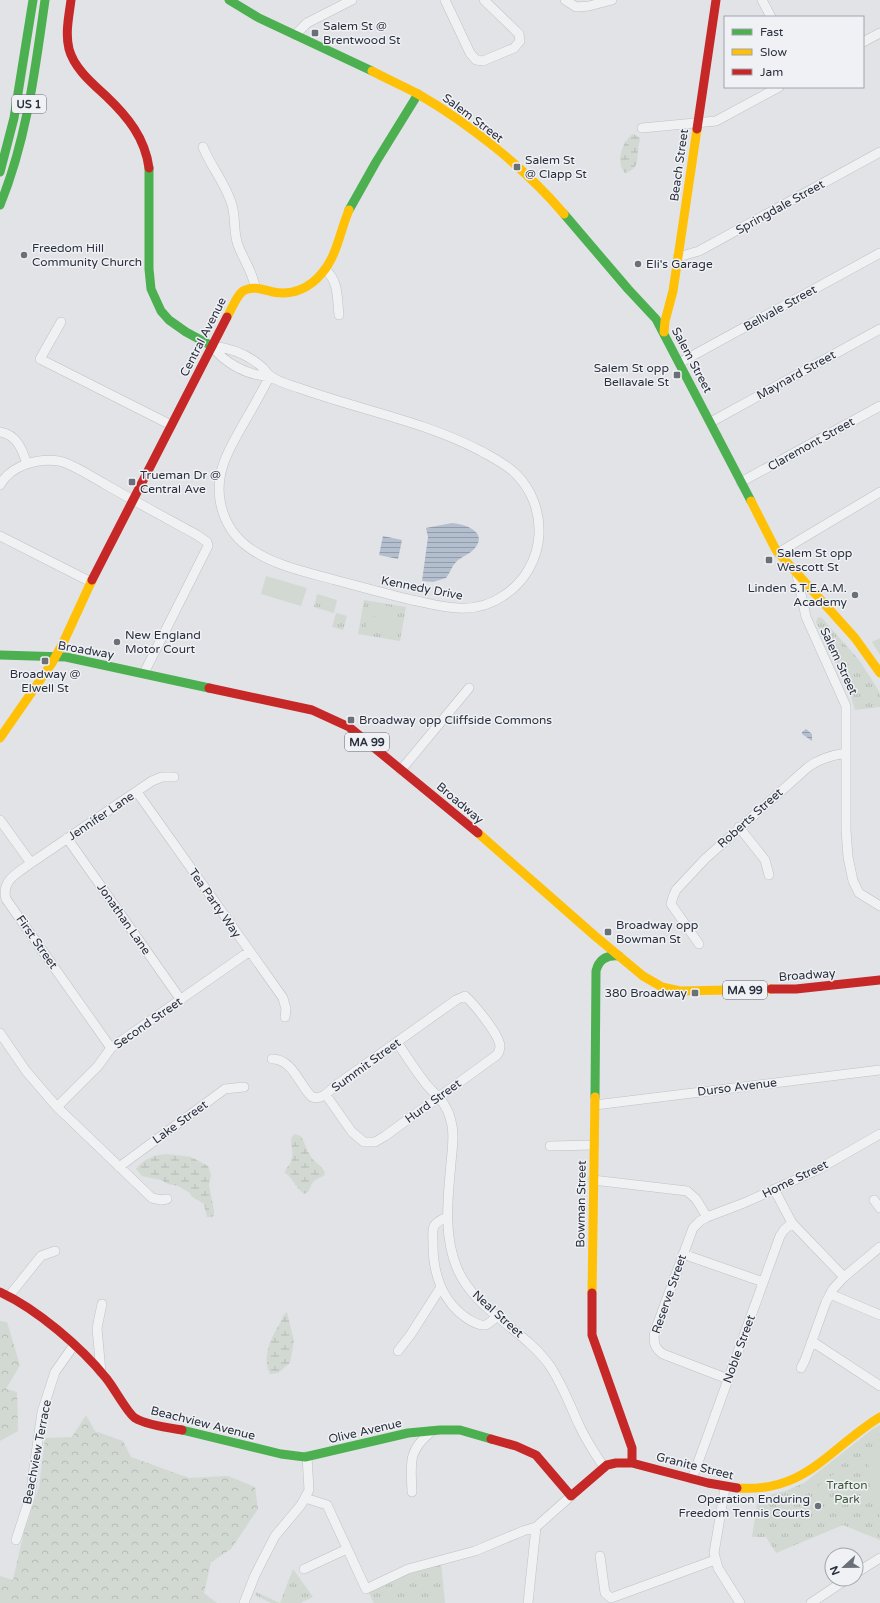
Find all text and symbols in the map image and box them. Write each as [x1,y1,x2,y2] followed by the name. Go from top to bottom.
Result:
[724,16,864,88] legend
[323,19,401,47] place label: Salem St @ Brentwood St
[760,25,784,39] text: Fast
[310,28,320,38] marker: Salem St @ Brentwood St
[760,45,787,59] text: Slow
[760,65,783,79] text: Jam
[440,91,506,146] street label: Salem Street
[12,95,46,113] road number: US 1
[667,128,691,202] street label: Beach Street
[525,153,587,181] place label: Salem St @ Clapp St
[512,162,522,172] marker: Salem St @ Clapp St
[733,177,827,237] street label: Springdale Street
[32,241,142,269] place label: Freedom Hill Community Church
[19,250,29,260] marker: Freedom Hill Community Church
[646,257,713,271] place label: Eli's Garage
[633,259,643,269] marker: Eli's Garage
[741,282,819,334] street label: Bellvale Street
[177,295,229,379] street label: Central Avenue
[669,325,715,396] street label: Salem Street
[754,347,838,402] street label: Maynard Street
[594,361,669,389] place label: Salem St opp Bellavale St
[672,370,682,380] marker: Salem St opp Bellavale St
[765,414,857,474] street label: Claremont Street
[140,468,221,496] place label: Trueman Dr @ Central Ave
[127,477,137,487] marker: Trueman Dr @ Central Ave
[777,546,852,574] place label: Salem St opp Wescott St
[764,555,774,565] marker: Salem St opp Wescott St
[380,573,464,603] street label: Kennedy Drive
[748,581,848,609] place label: Linden S.T.E.A.M. Academy
[850,590,860,600] marker: Linden S.T.E.A.M. Academy
[817,625,861,697] street label: Salem Street
[125,628,201,656] place label: New England Motor Court
[112,637,122,647] marker: New England Motor Court
[57,638,116,662] street label: Broadway
[40,656,50,666] marker: Broadway @ Elwell St
[10,667,81,695] place label: Broadway @ Elwell St
[359,713,552,727] place label: Broadway opp Cliffside Commons
[346,715,356,725] marker: Broadway opp Cliffside Commons
[345,733,389,751] road number: MA 99
[434,779,487,827] street label: Broadway
[715,785,786,851] street label: Roberts Street
[65,789,137,843] street label: Jennifer Lane
[186,866,244,941] street label: Tea Party Way
[94,881,154,957] street label: Jonathan Lane
[13,912,61,972] street label: First Street
[616,918,698,946] place label: Broadway opp Bowman St
[603,927,613,937] marker: Broadway opp Bowman St
[778,966,836,984] street label: Broadway
[723,981,767,999] road number: MA 99
[604,986,688,1000] place label: 380 Broadway
[690,988,700,998] marker: 380 Broadway
[111,994,185,1052] street label: Second Street
[329,1035,403,1095] street label: Summit Street
[696,1075,778,1099] street label: Durso Avenue
[402,1076,464,1126] street label: Hurd Street
[150,1097,210,1147] street label: Lake Street
[760,1157,831,1201] street label: Home Street
[573,1160,589,1248] street label: Bowman Street
[649,1252,689,1336] street label: Reserve Street
[470,1288,527,1341] street label: Neal Street
[720,1313,758,1385] street label: Noble Street
[20,1398,54,1506] street label: Beachview Terrace
[149,1403,257,1443] street label: Beachview Avenue
[327,1416,403,1446] street label: Olive Avenue
[655,1450,736,1482] street label: Granite Street
[826,1478,868,1506] park label: Trafton Park
[679,1492,810,1520] place label: Operation Enduring Freedom Tennis Courts
[813,1501,823,1511] marker: Operation Enduring Freedom Tennis Courts
[824,1547,864,1587] north arrow
[828,1564,843,1577] text: N

